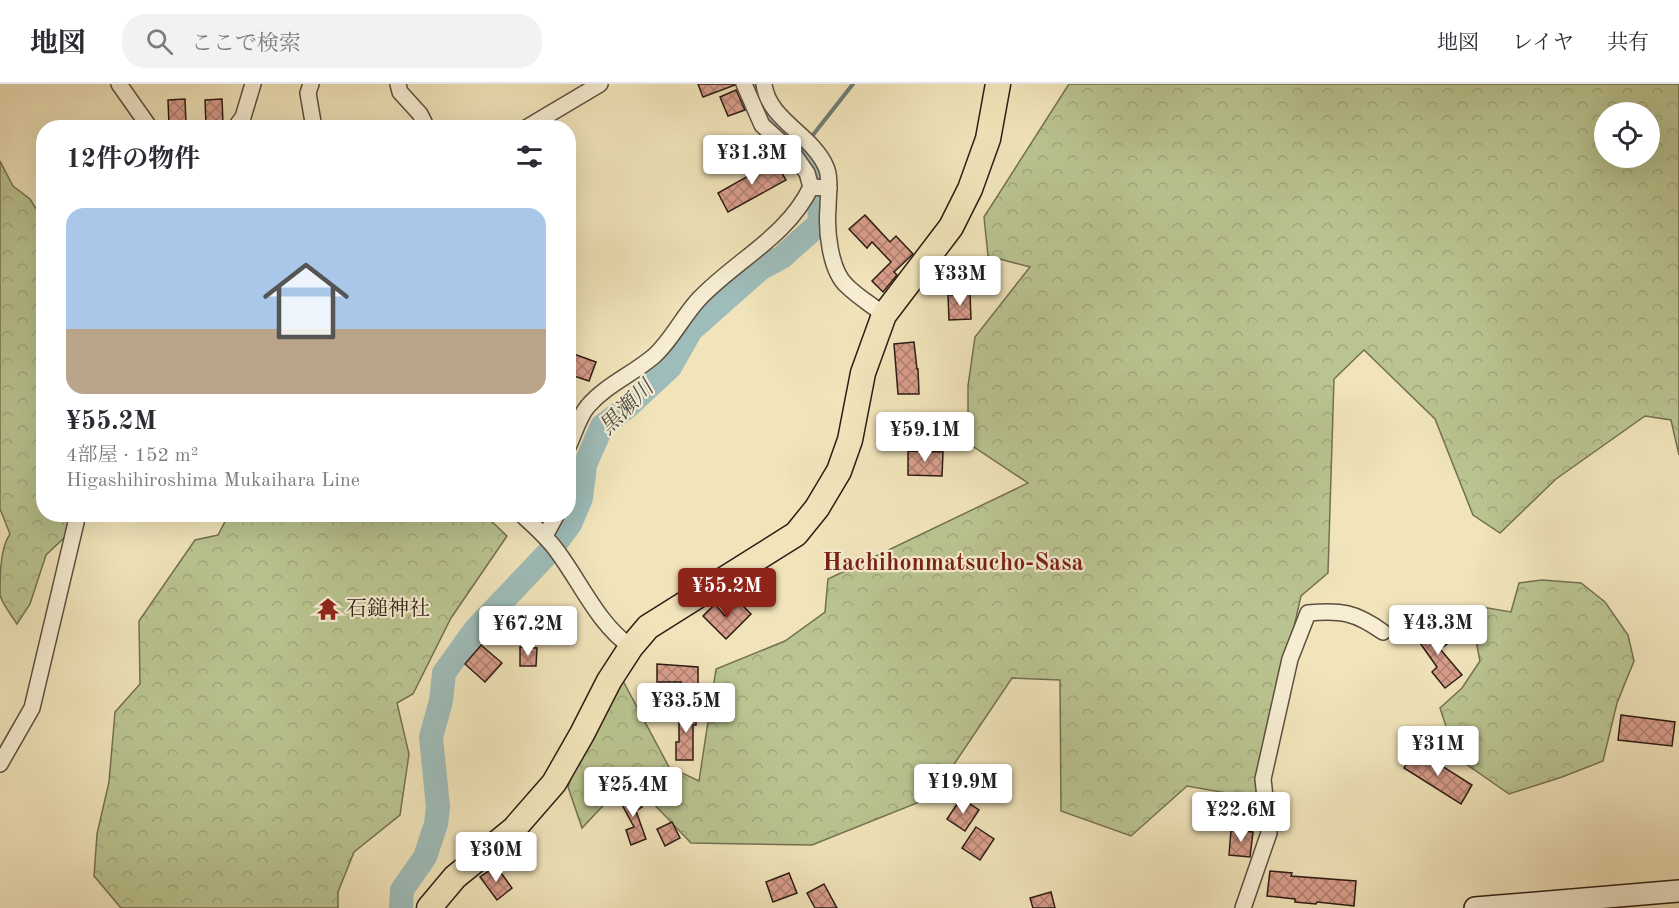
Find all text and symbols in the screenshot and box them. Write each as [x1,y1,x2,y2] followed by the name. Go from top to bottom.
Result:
[122,14,542,68] search box
[143,25,176,58] icon: search
[30,31,86,59] text: 地図
[191,33,301,55] text: ここで検索
[1437,33,1479,54] text: 地図
[1512,33,1574,54] text: レイヤ
[1607,33,1649,54] text: 共有
[1594,102,1660,168] map controls
[1594,102,1660,168] button: locate
[703,135,801,186] pin: ¥31.3M
[513,140,546,173] icon: filters
[717,144,787,164] text: ¥31.3M
[66,147,200,173] text: 12件の物件
[252,247,360,355] icon: home
[924,256,996,307] pin: ¥33M
[934,265,986,285] text: ¥33M
[594,374,660,439] water label: 黒瀬川
[66,409,157,435] text: ¥55.2M
[876,412,974,463] pin: ¥59.1M
[890,421,960,441] text: ¥59.1M
[66,446,198,466] text: 4部屋 · 152 m²
[66,471,360,491] text: Higashihiroshima Mukaihara Line
[822,552,1084,576] district label: Hachihonmatsucho-Sasa
[678,568,776,619] pin: ¥55.2M
[692,577,762,597] text: ¥55.2M
[315,596,341,622] temple icon: 石鎚神社
[346,597,430,620] place label: 石鎚神社
[1389,605,1487,656] pin: ¥43.3M
[479,606,577,657] pin: ¥67.2M
[1403,614,1473,634] text: ¥43.3M
[493,615,563,635] text: ¥67.2M
[637,683,735,734] pin: ¥33.5M
[651,692,721,712] text: ¥33.5M
[1402,726,1474,777] pin: ¥31M
[1412,735,1464,755] text: ¥31M
[914,764,1012,815] pin: ¥19.9M
[584,767,682,818] pin: ¥25.4M
[928,773,998,793] text: ¥19.9M
[598,776,668,796] text: ¥25.4M
[1192,792,1290,843] pin: ¥22.6M
[1206,801,1276,821] text: ¥22.6M
[460,832,532,883] pin: ¥30M
[470,841,522,861] text: ¥30M

